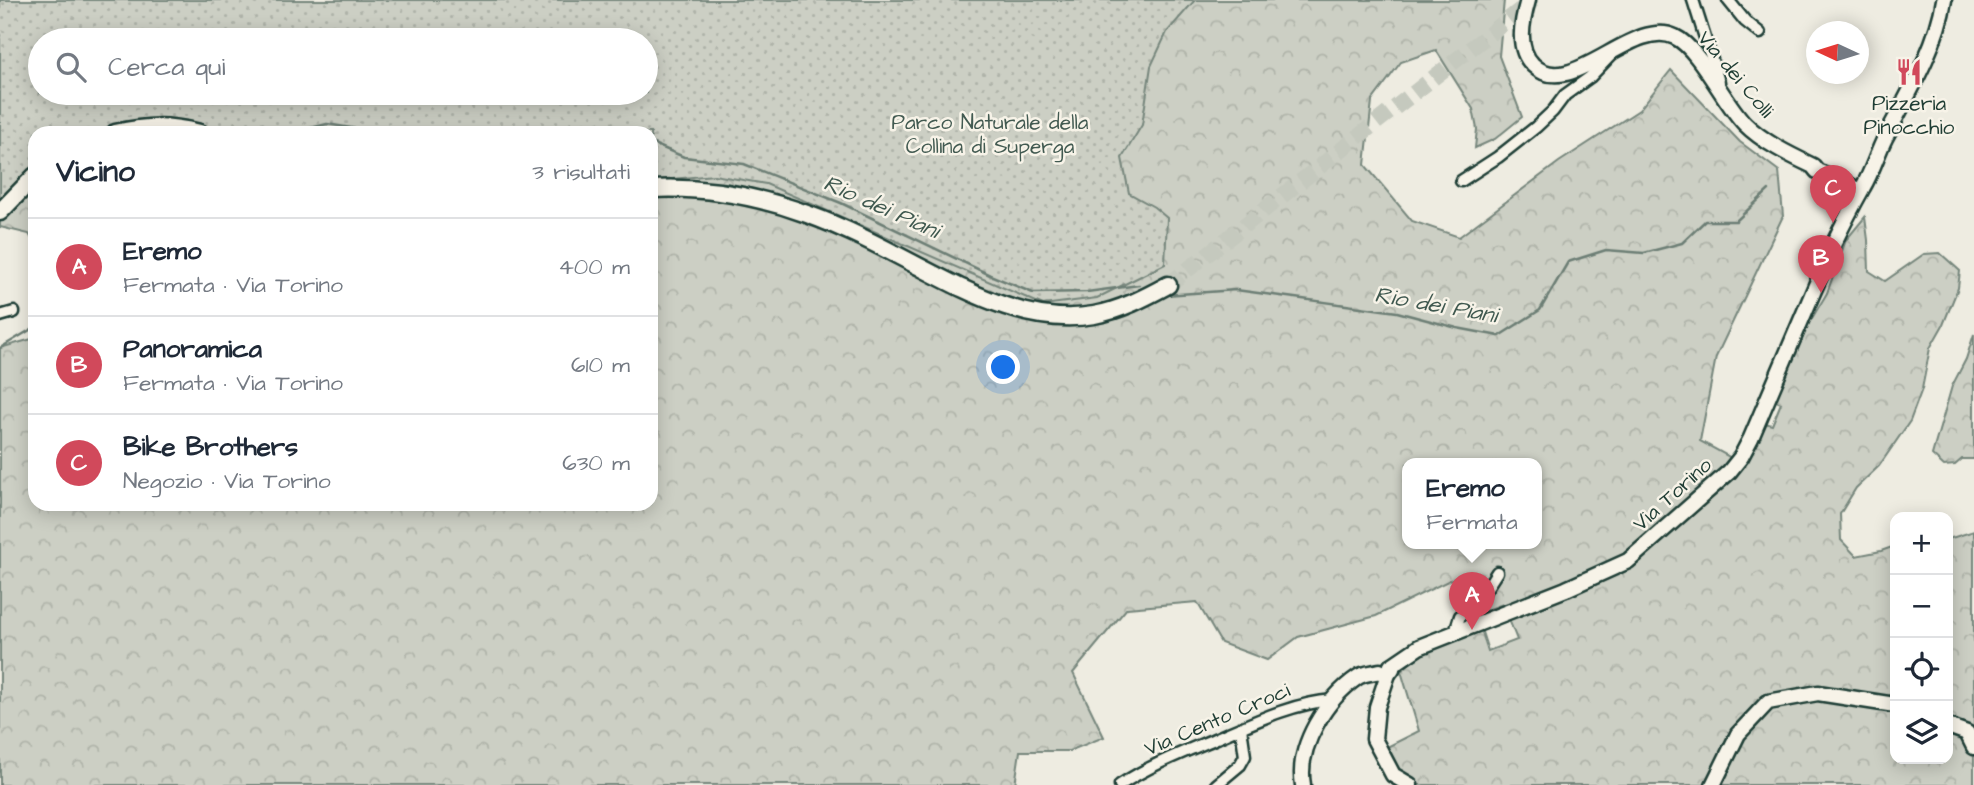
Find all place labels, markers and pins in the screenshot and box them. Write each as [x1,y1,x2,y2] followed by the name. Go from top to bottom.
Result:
[1894,57,1924,87] restaurant icon: Pizzeria Pinocchio
[1864,89,1955,142] place label: Pizzeria Pinocchio
[1810,165,1856,223] pin: C
[1798,235,1844,293] pin: B
[1449,572,1495,630] pin: A

